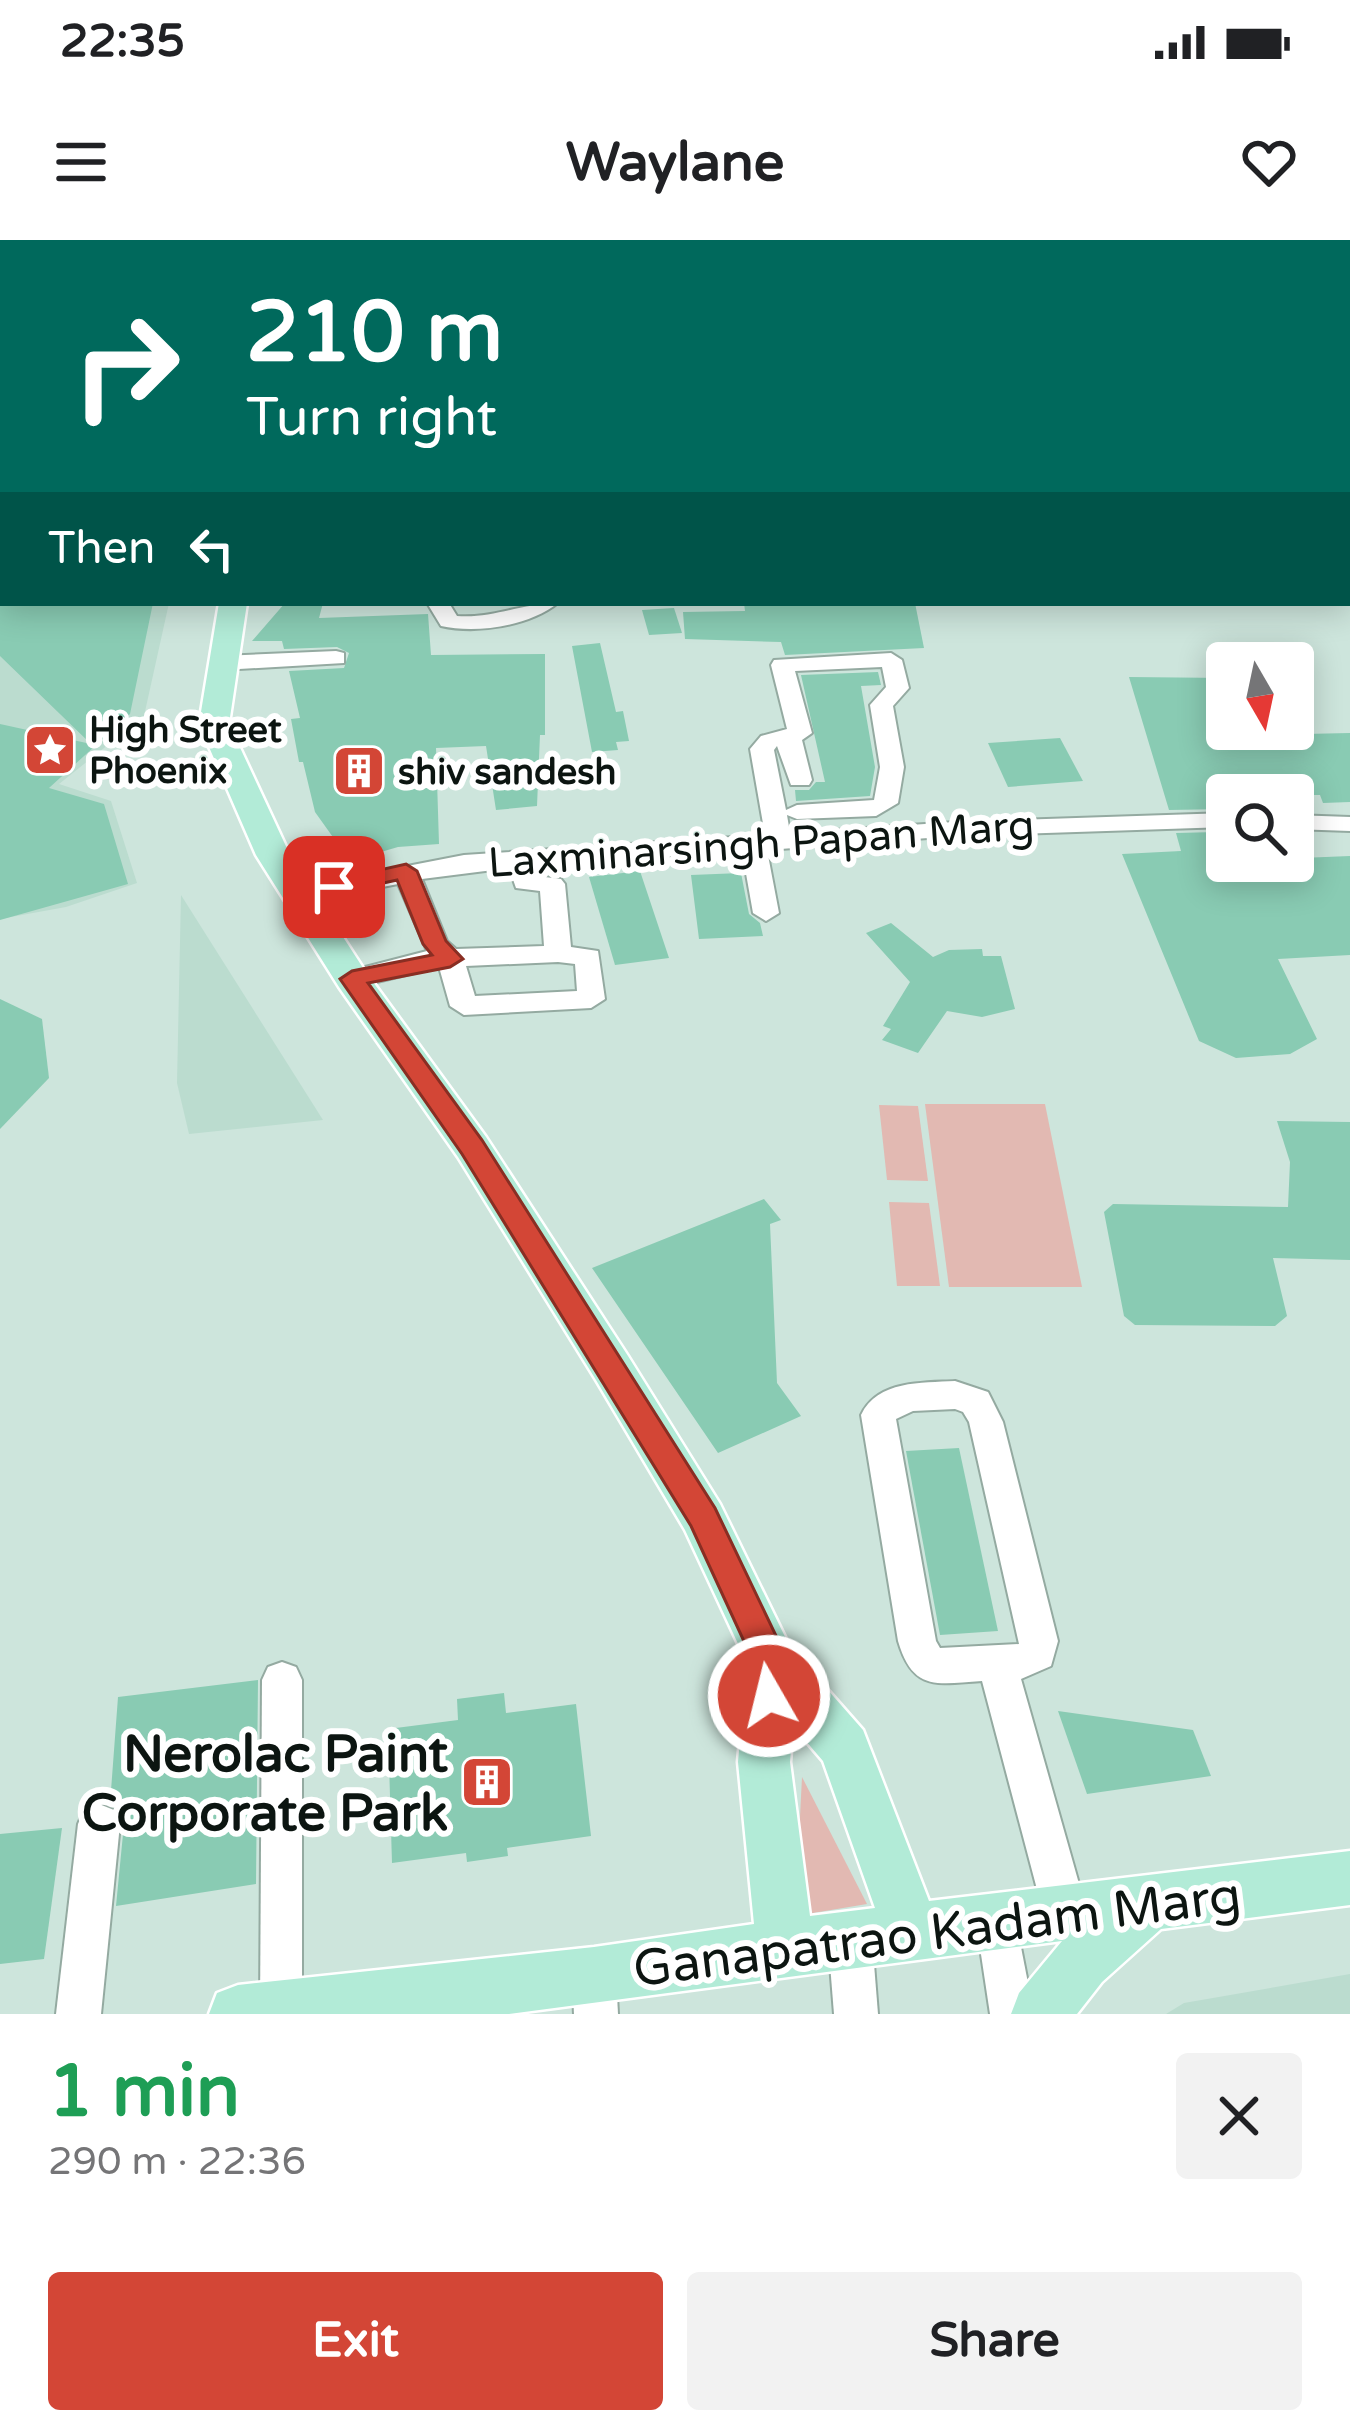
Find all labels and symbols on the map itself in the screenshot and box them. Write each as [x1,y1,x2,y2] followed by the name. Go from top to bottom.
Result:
[1206,642,1314,750] north arrow
[89,709,282,793] place label: High Street Phoenix
[22,722,78,778] place icon: High Street Phoenix
[331,743,387,799] building icon: shiv sandesh
[398,751,616,794] place label: shiv sandesh
[486,800,1036,889] street label: Laxminarsingh Papan Marg
[283,836,385,938] pin
[706,1633,832,1759] position arrow
[82,1724,449,1845] place label: Nerolac Paint Corporate Park
[459,1754,515,1810] building icon: Nerolac Paint Corporate Park
[630,1865,1245,2001] street label: Ganapatrao Kadam Marg

